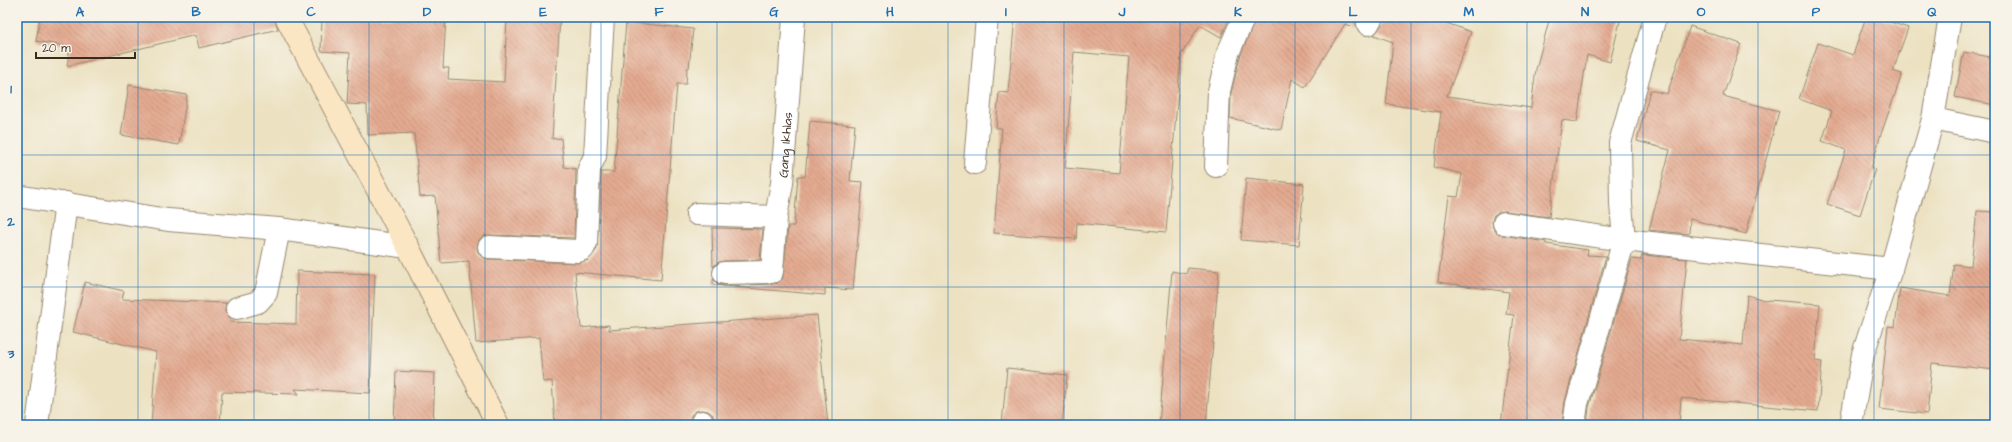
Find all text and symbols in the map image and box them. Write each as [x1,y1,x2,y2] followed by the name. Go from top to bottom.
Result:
[76,3,85,21] text: A
[191,3,201,21] text: B
[306,3,316,21] text: C
[423,3,432,21] text: D
[539,3,547,21] text: E
[654,3,664,21] text: F
[769,3,779,21] text: G
[886,3,894,21] text: H
[1005,3,1007,21] text: I
[1118,3,1126,21] text: J
[1234,3,1242,21] text: K
[1348,3,1358,21] text: L
[1464,3,1475,21] text: M
[1581,3,1589,21] text: N
[1697,3,1706,21] text: O
[1812,3,1821,21] text: P
[1927,3,1937,21] text: Q
[36,34,135,60] scale bar
[42,40,71,57] text: 20 m
[10,80,12,98] text: 1
[774,111,797,178] street label: Gang Ikhlas
[6,213,15,231] text: 2
[7,345,15,363] text: 3

